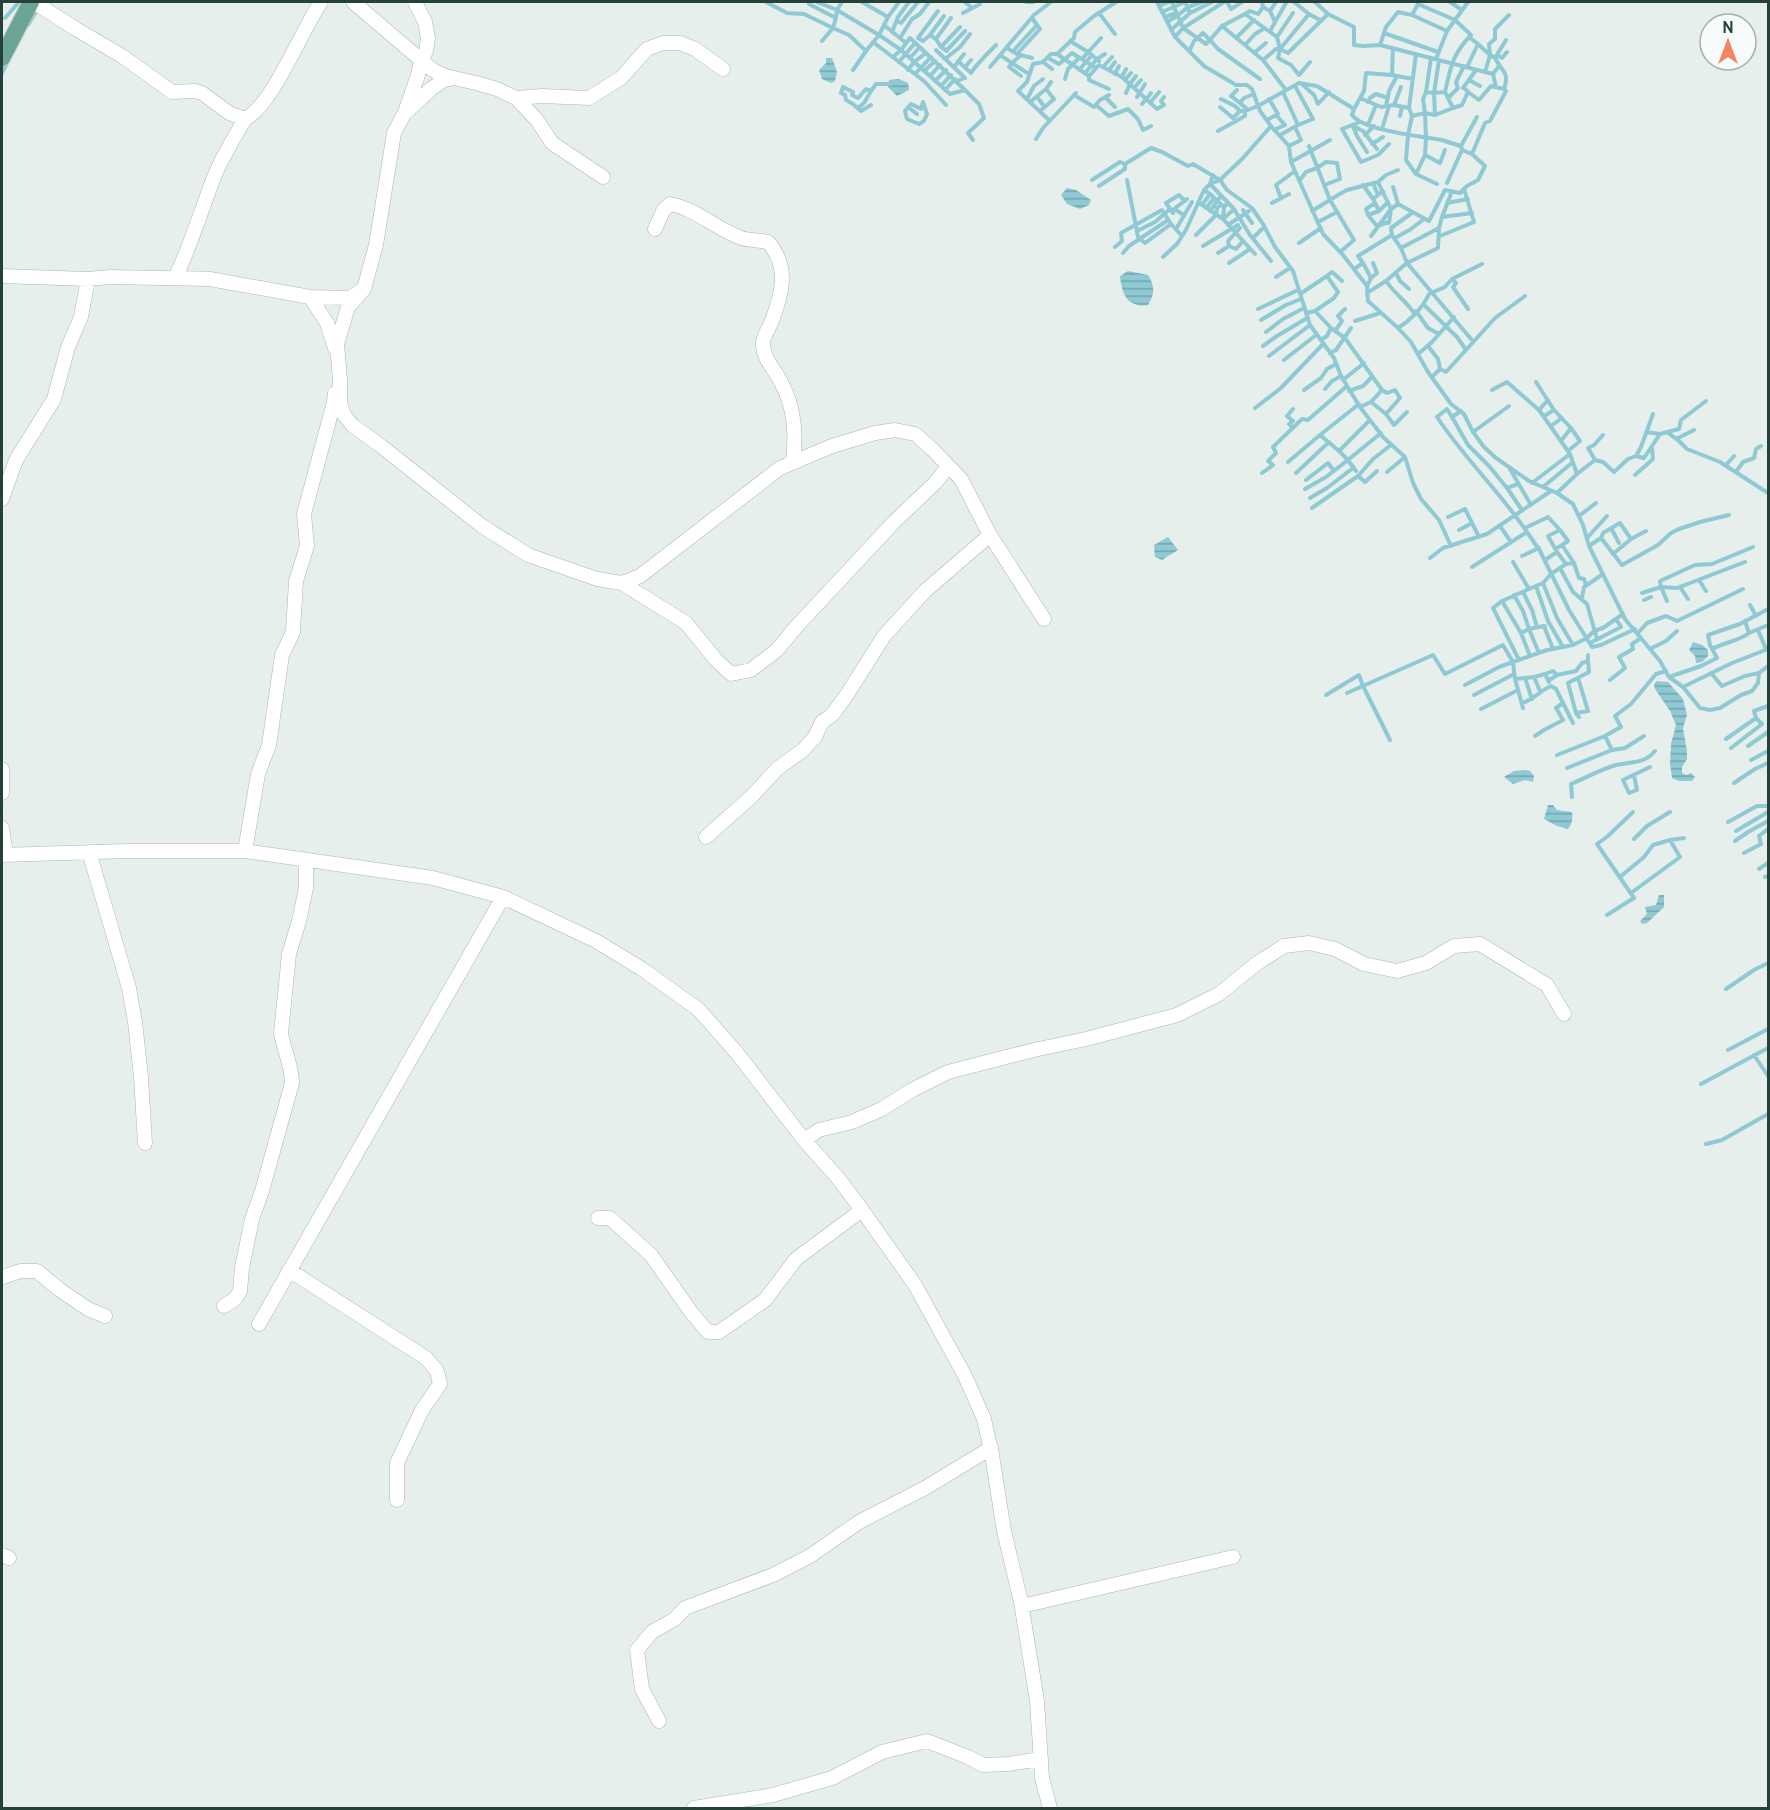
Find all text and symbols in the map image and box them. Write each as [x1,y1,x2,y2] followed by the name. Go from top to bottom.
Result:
[1698,12,1758,72] north arrow
[1722,19,1734,39] text: N

